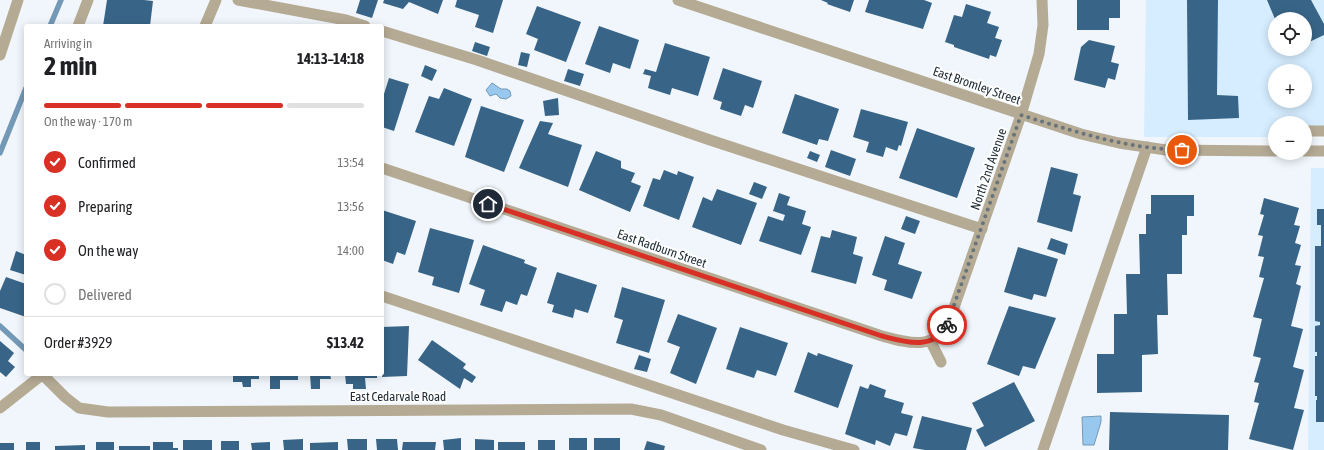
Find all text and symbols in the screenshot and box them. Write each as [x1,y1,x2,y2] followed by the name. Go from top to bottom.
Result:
[1268,12,1312,160] map controls
[1268,12,1312,56] button: locate
[44,36,92,51] text: Arriving in
[297,50,364,67] text: 14:13–14:18
[44,51,97,81] text: 2 min
[931,63,1023,108] street label: East Bromley Street
[1268,64,1312,108] button: +
[44,114,132,129] text: On the way · 170 m
[1268,116,1312,160] button: −
[967,126,1010,212] street label: North 2nd Avenue
[1165,133,1199,167] pin
[1171,139,1193,161] icon: bag
[44,151,66,173] icon: check
[78,154,136,171] text: Confirmed
[337,155,364,170] text: 13:54
[471,187,505,221] pin
[477,193,499,215] icon: home
[44,195,66,217] icon: check
[78,198,132,215] text: Preparing
[337,199,364,214] text: 13:56
[615,226,709,271] street label: East Radburn Street
[44,239,66,261] icon: check
[78,242,139,259] text: On the way
[337,243,364,258] text: 14:00
[78,286,132,303] text: Delivered
[927,305,967,345] courier
[936,314,958,336] icon: bike
[44,334,112,351] text: Order #3929
[327,334,364,351] text: $13.42
[350,389,446,404] street label: East Cedarvale Road

